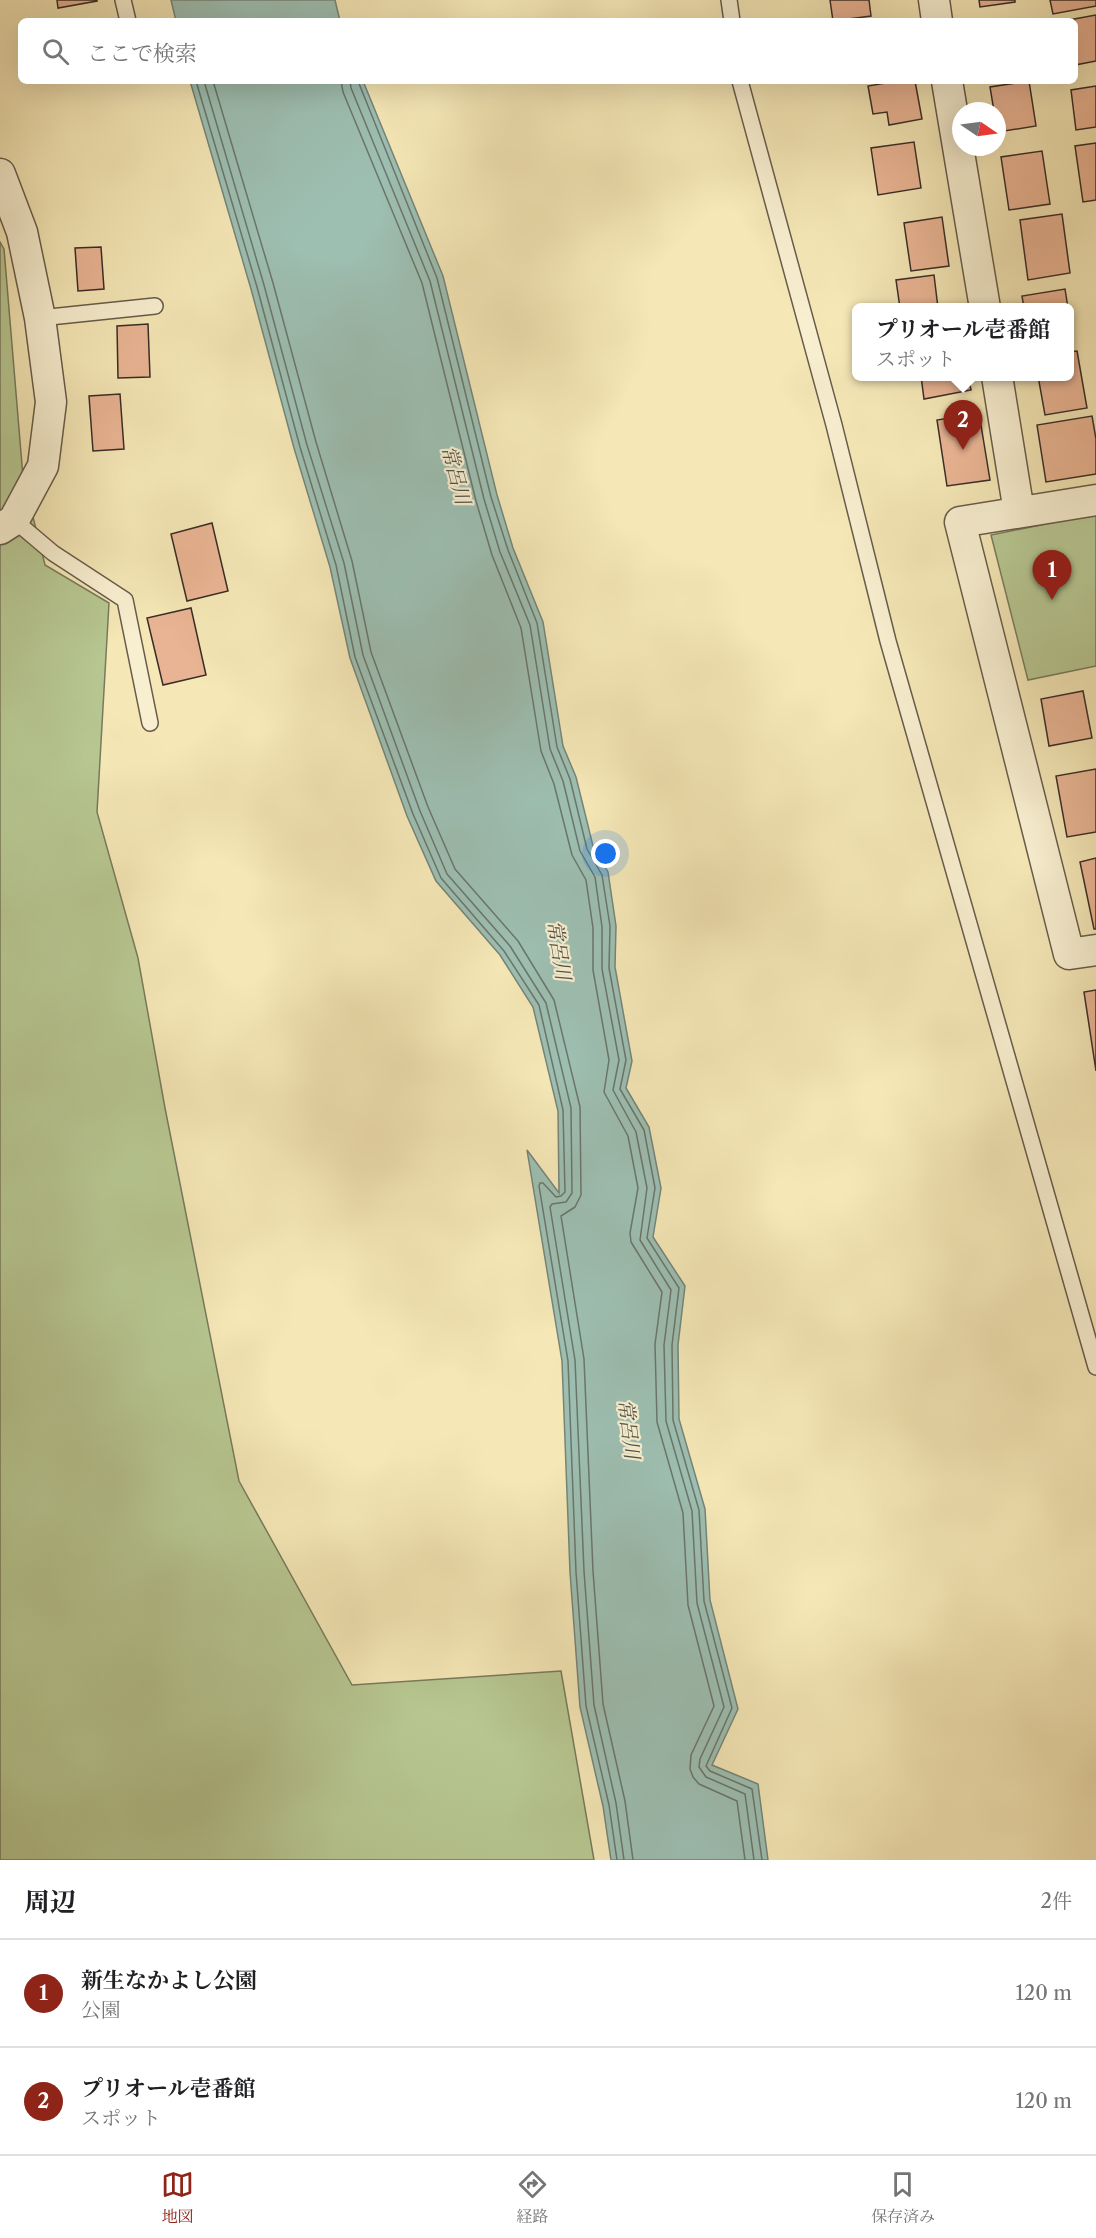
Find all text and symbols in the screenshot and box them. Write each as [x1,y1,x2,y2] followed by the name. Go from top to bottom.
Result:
[18,18,1078,84] search box
[39,35,72,68] icon: search
[87,40,197,67] text: ここで検索
[952,102,1006,156] north arrow
[852,303,1074,381] popup
[876,316,1050,343] text: プリオール壱番館
[876,347,956,371] text: スポット
[944,400,982,450] pin: 2
[437,443,476,509] water label: 常呂川
[1032,550,1072,600] pin: 1
[591,839,620,868] your location
[542,918,576,983] water label: 常呂川
[613,1398,645,1462] water label: 常呂川
[24,1886,76,1918] text: 周辺
[1041,1889,1072,1913] text: 2件
[81,1967,257,1994] text: 新生なかよし公園
[39,1981,48,2005] text: 1
[1015,1981,1072,2005] text: 120 m
[81,1998,121,2022] text: 公園
[81,2075,255,2102] text: プリオール壱番館
[38,2089,49,2113] text: 2
[1015,2089,1072,2113] text: 120 m
[81,2106,161,2130] text: スポット
[161,2168,194,2227] tab: 地図
[516,2168,549,2227] tab: 経路
[871,2168,935,2227] tab: 保存済み

